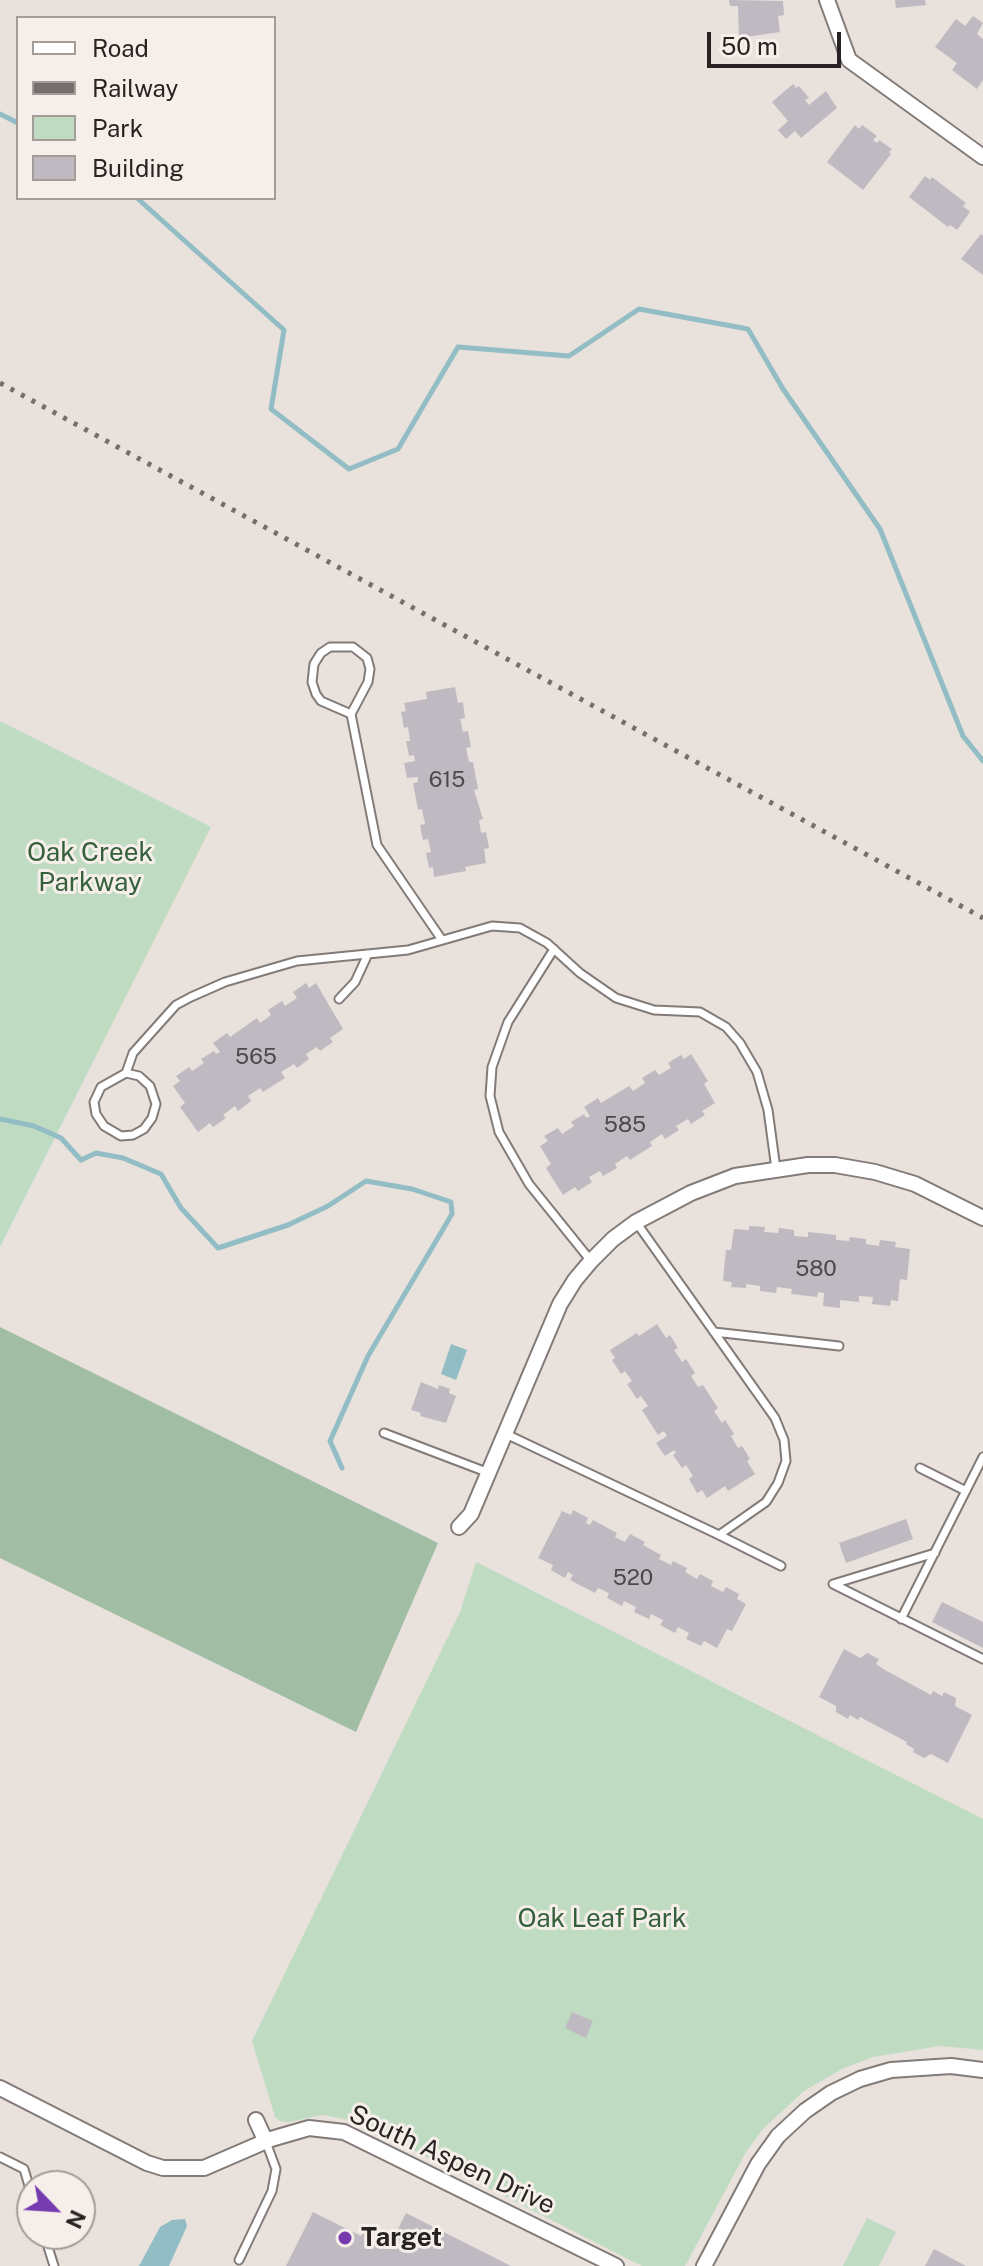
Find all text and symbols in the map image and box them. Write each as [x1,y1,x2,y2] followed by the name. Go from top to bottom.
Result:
[16,16,276,200] legend
[711,16,845,66] scale bar
[721,32,778,60] text: 50 m
[92,34,149,62] text: Road
[92,74,178,102] text: Railway
[92,114,143,142] text: Park
[92,154,184,182] text: Building
[429,767,465,793] house number: 615
[27,837,153,898] park label: Oak Creek Parkway
[235,1044,277,1070] house number: 565
[604,1112,646,1138] house number: 585
[795,1256,837,1282] house number: 580
[613,1565,653,1591] house number: 520
[517,1903,687,1935] park label: Oak Leaf Park
[344,2099,560,2221] street label: South Aspen Drive
[16,2170,96,2250] north arrow
[61,2206,91,2233] text: N
[361,2222,442,2254] place label: Target
[336,2229,354,2247] marker: Target

